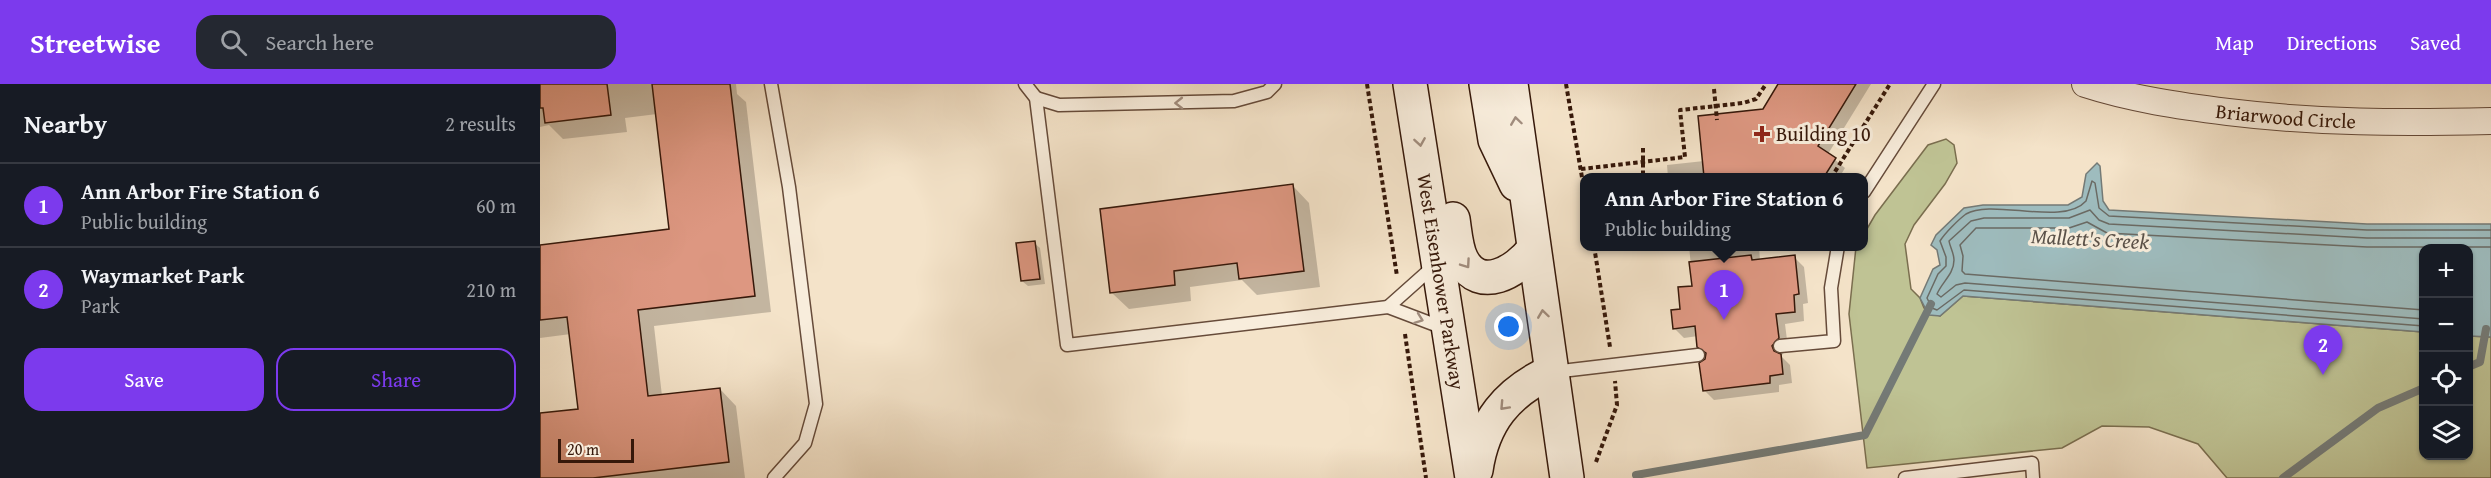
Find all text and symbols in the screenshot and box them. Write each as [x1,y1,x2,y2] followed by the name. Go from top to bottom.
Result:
[196,15,616,69] search box
[30,22,160,63] text: Streetwise
[217,26,250,59] icon: search
[265,26,374,58] text: Search here
[2215,27,2254,58] text: Map
[2287,27,2377,58] text: Directions
[2410,27,2461,58] text: Saved
[1175,96,1184,109] one-way arrow
[2214,96,2356,135] street label: Briarwood Circle
[24,104,107,143] text: Nearby
[445,109,516,138] text: 2 results
[1511,117,1523,126] one-way arrow
[1776,119,1871,148] place label: Building 10
[1753,125,1771,143] marker: Building 10
[1413,137,1425,146] one-way arrow
[1410,171,1473,392] street label: West Eisenhower Parkway
[1580,173,1868,251] popup
[81,175,320,207] text: Ann Arbor Fire Station 6
[1605,182,1843,214] text: Ann Arbor Fire Station 6
[38,191,49,220] text: 1
[476,191,516,220] text: 60 m
[81,207,207,236] text: Public building
[1605,214,1731,243] text: Public building
[2030,220,2150,257] water label: Mallett's Creek
[2419,244,2473,460] map controls
[2419,244,2473,298] button: +
[1459,258,1470,269] one-way arrow
[81,259,244,291] text: Waymarket Park
[1704,270,1744,320] pin: 1
[38,275,49,304] text: 2
[466,275,516,304] text: 210 m
[81,291,120,320] text: Park
[2419,298,2473,352] button: −
[1537,310,1549,319] one-way arrow
[1413,312,1424,324] one-way arrow
[1494,312,1523,341] your location
[2304,326,2342,375] pin: 2
[24,348,264,411] button: Save
[276,348,516,411] button: Share
[2419,352,2473,406] button: locate
[1501,399,1512,410] one-way arrow
[2419,406,2473,460] button: layers
[558,436,634,464] scale bar
[567,437,599,461] text: 20 m

